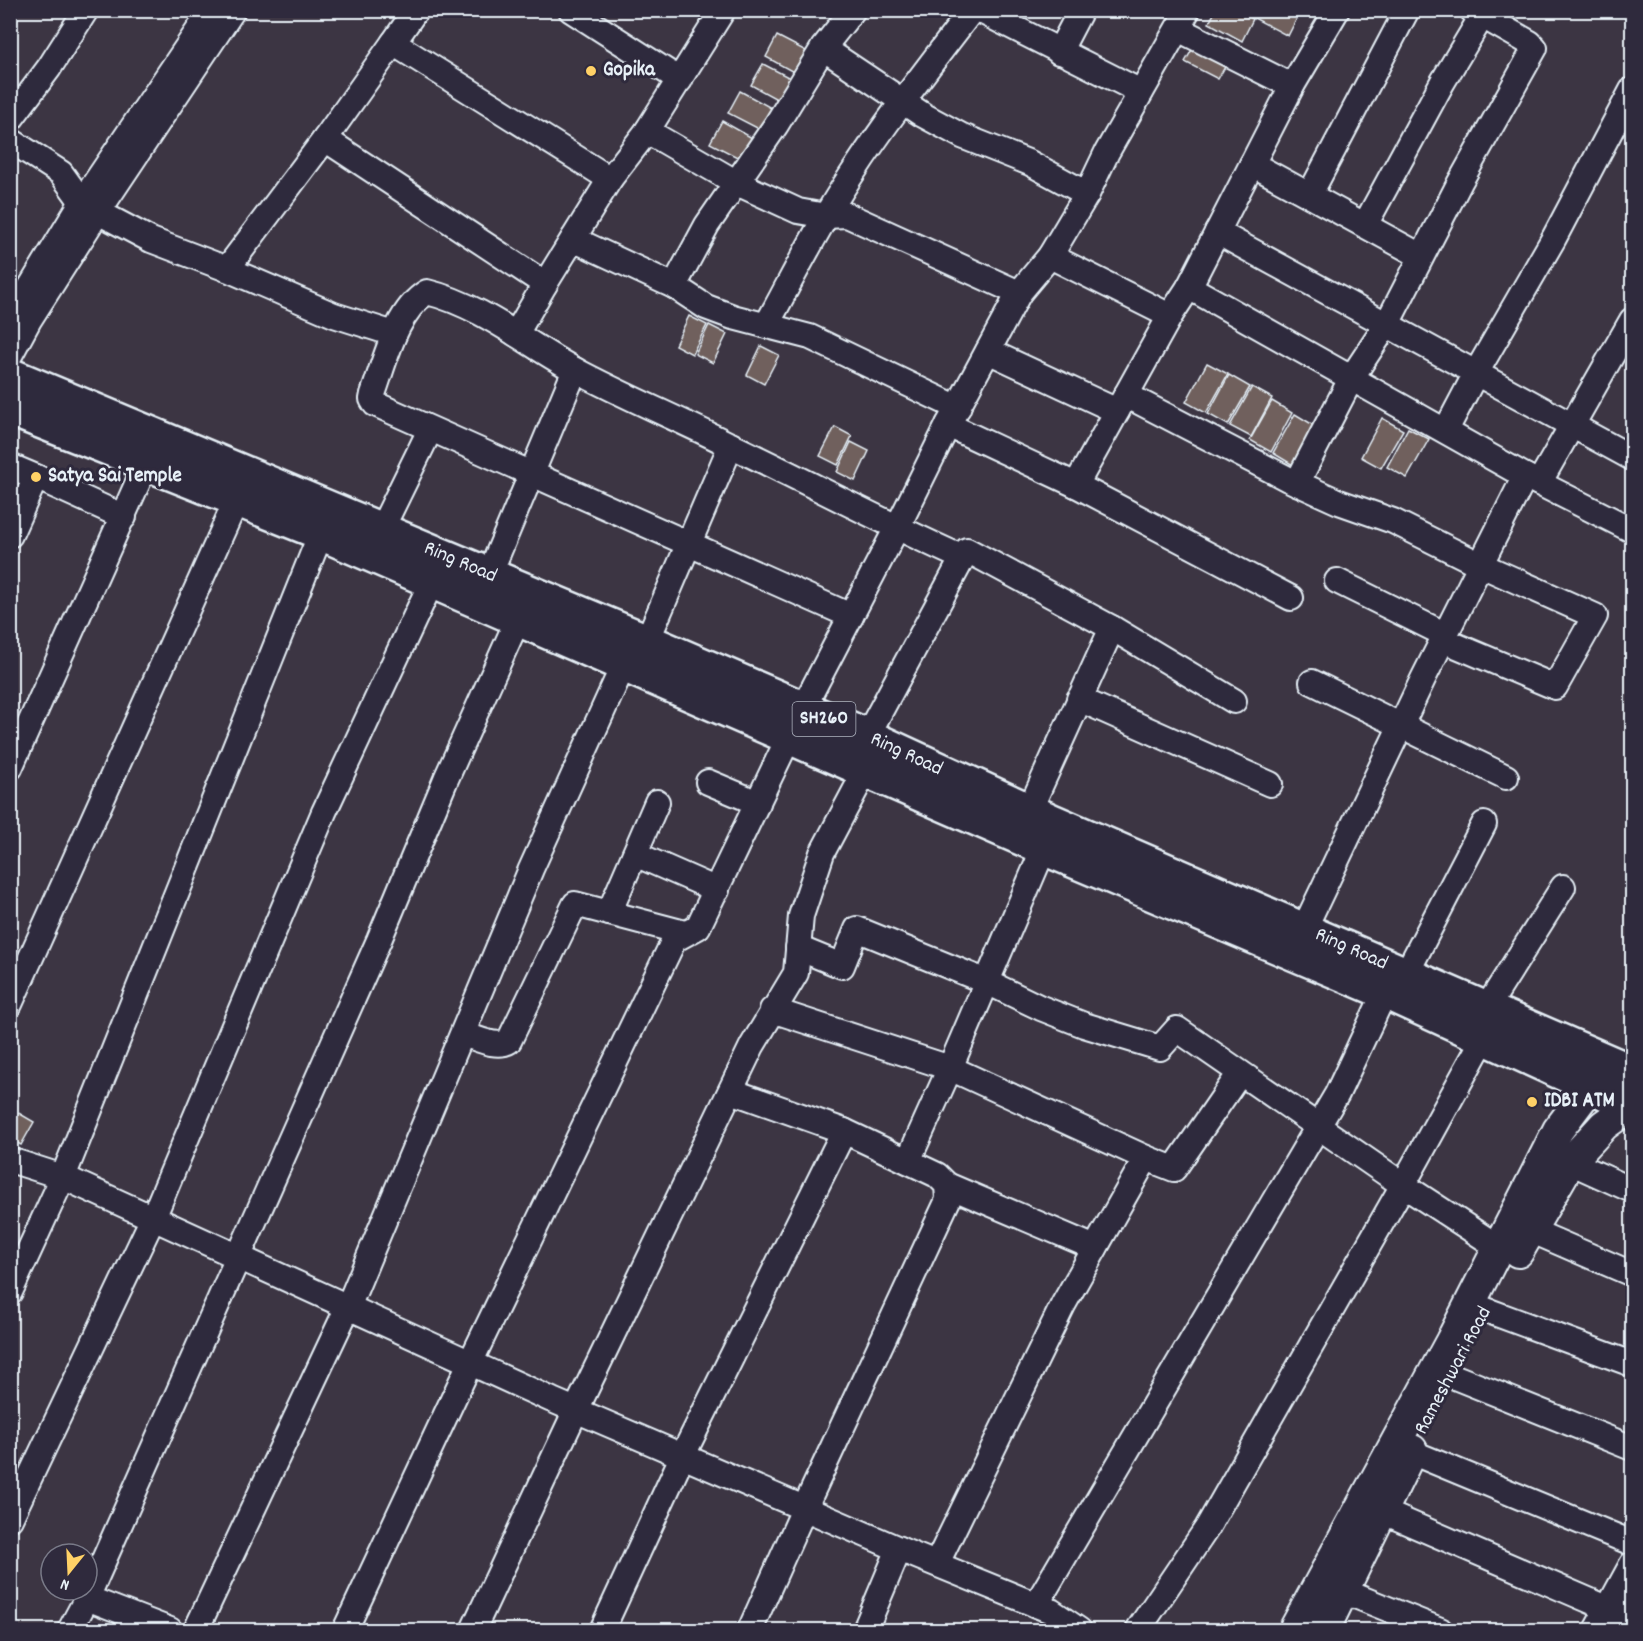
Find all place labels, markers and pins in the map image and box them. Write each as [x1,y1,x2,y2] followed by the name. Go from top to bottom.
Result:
[603,56,656,86] place label: Gopika
[584,64,598,78] marker: Gopika
[48,462,182,492] place label: Satya Sai Temple
[29,470,43,484] marker: Satya Sai Temple
[1544,1087,1615,1117] place label: IDBI ATM
[1525,1095,1539,1109] marker: IDBI ATM

